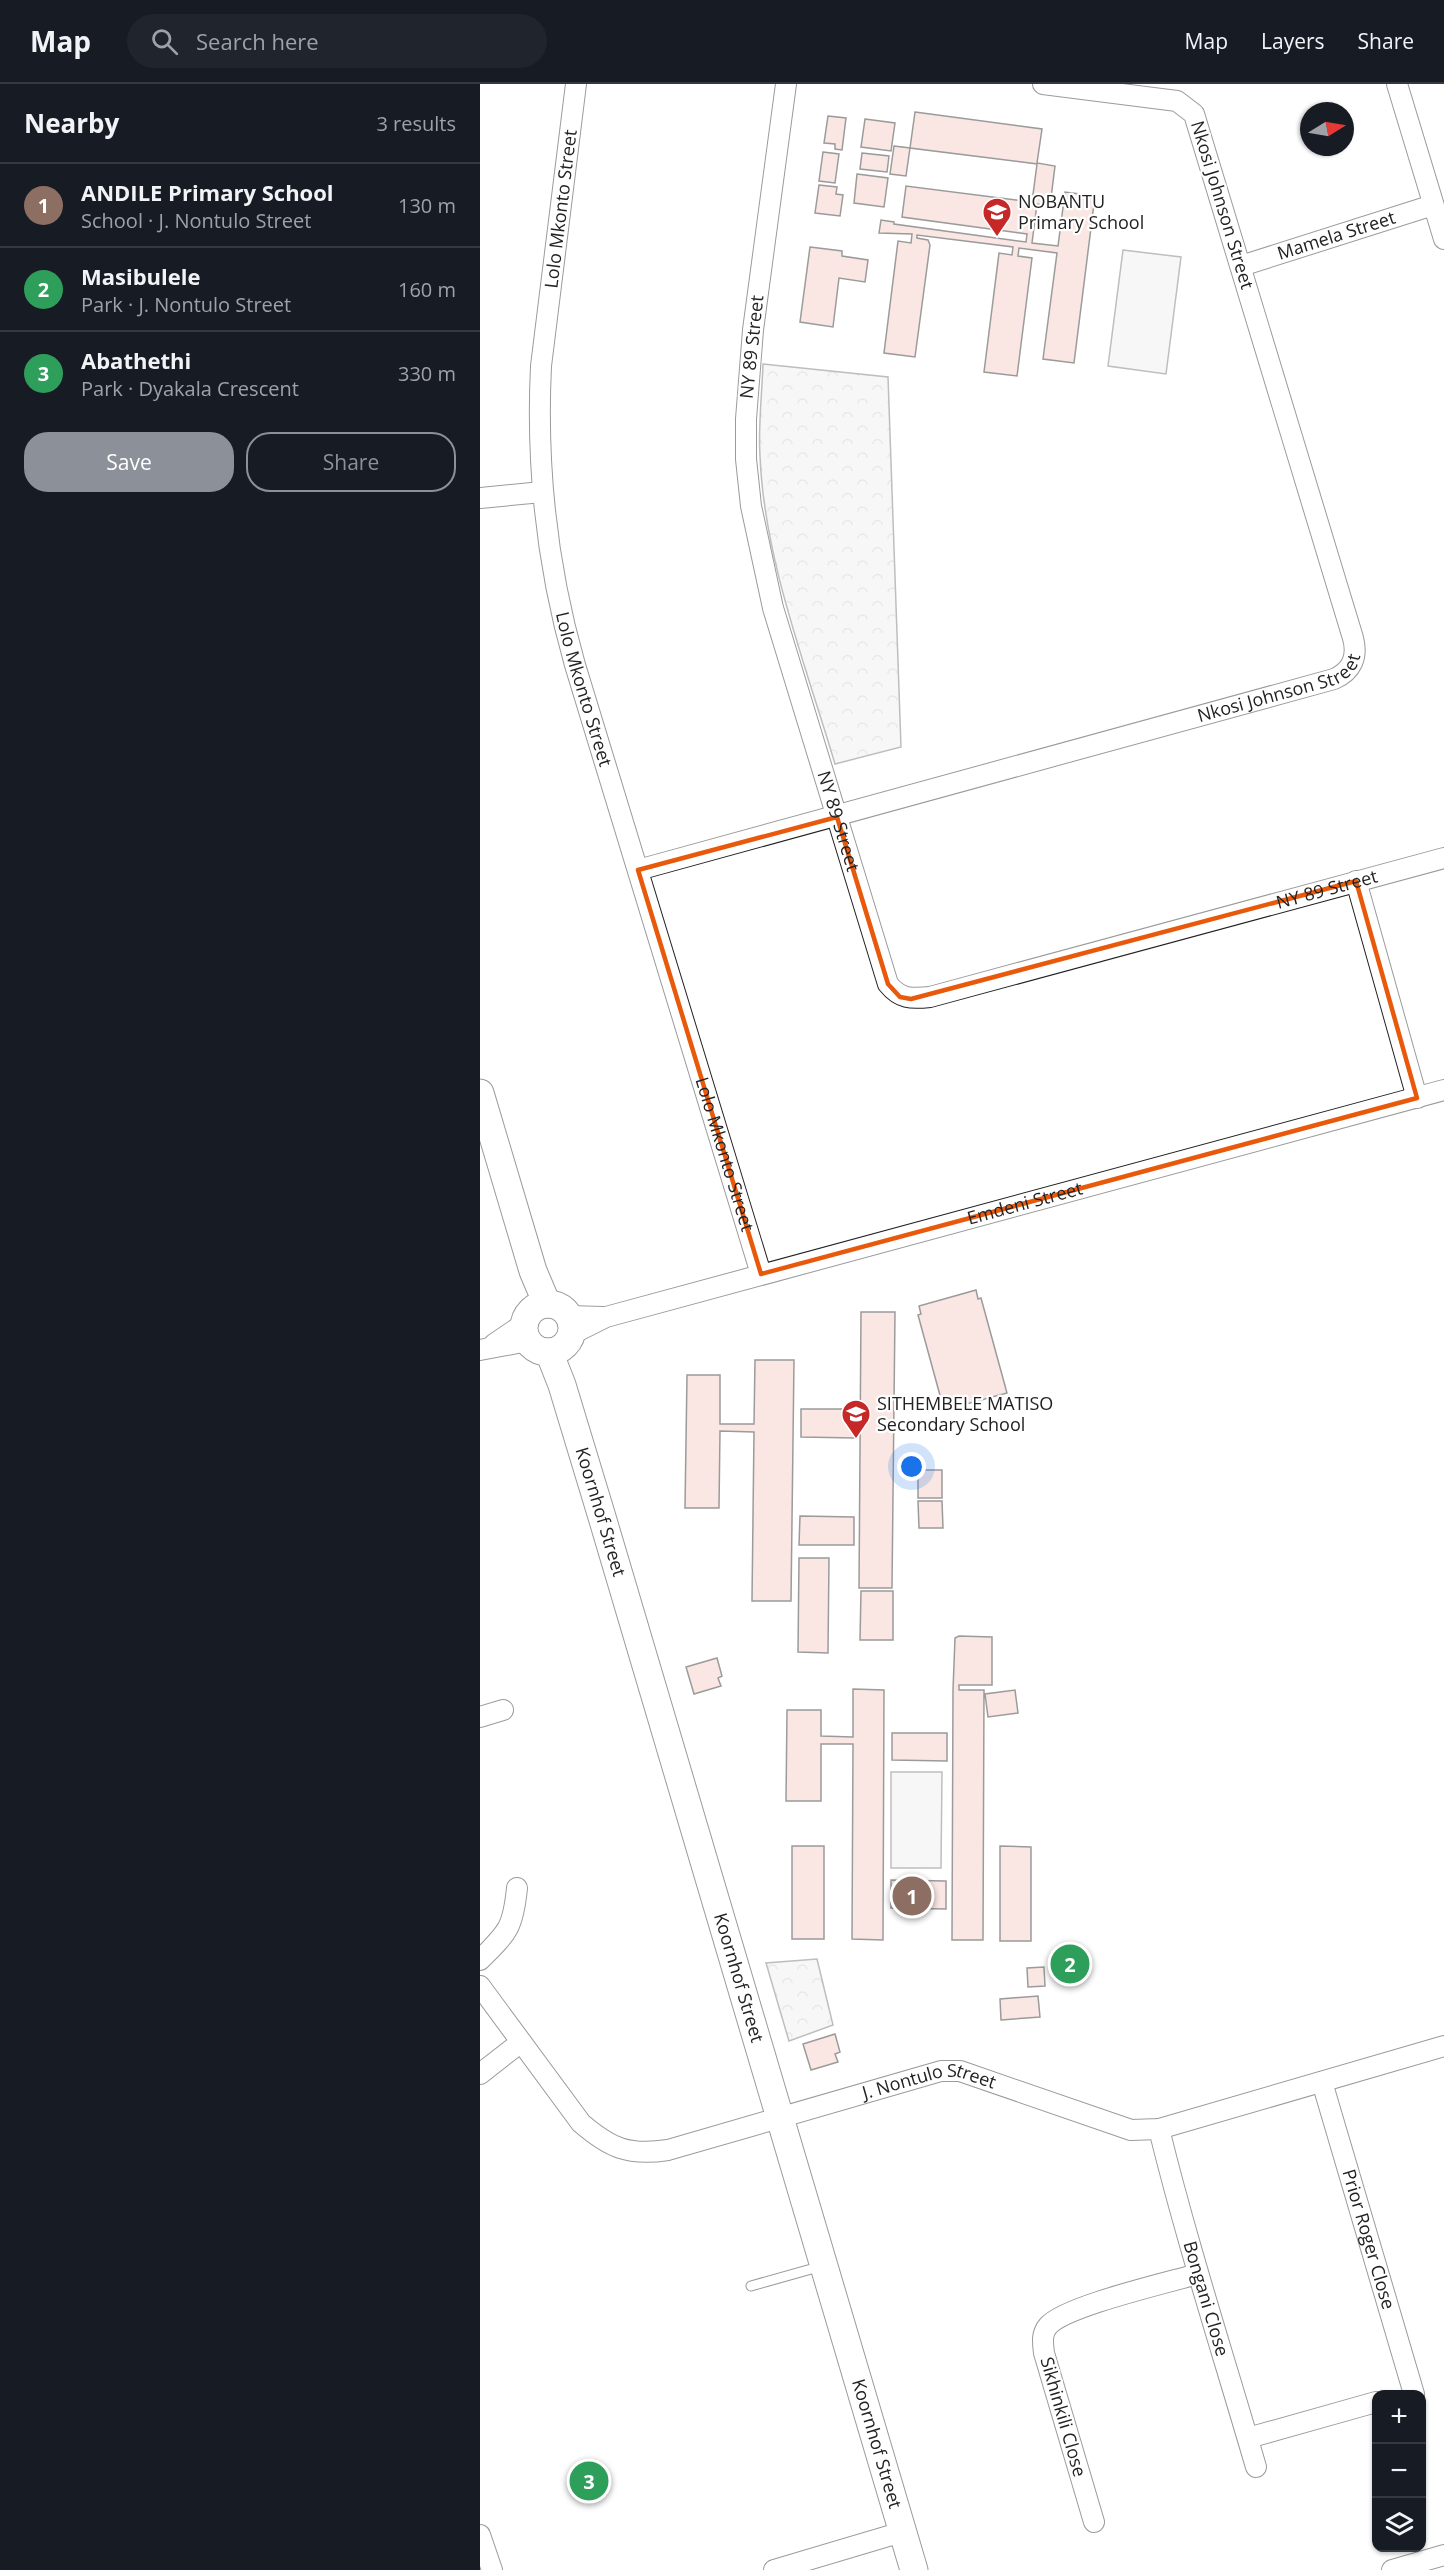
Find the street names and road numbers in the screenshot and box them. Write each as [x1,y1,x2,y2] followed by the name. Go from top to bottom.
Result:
[1186,118,1260,292] street label: Nkosi Johnson Street
[538,128,582,290] street label: Lolo Mkonto Street
[1274,205,1398,265] street label: Mamela Street
[734,294,768,400] street label: NY 89 Street
[551,609,618,769] street label: Lolo Mkonto Street
[1194,651,1365,727] street label: Nkosi Johnson Street
[812,768,866,874] street label: NY 89 Street
[1273,864,1380,914] street label: NY 89 Street
[691,1074,760,1234] street label: Lolo Mkonto Street
[964,1176,1085,1230] street label: Emdeni Street
[570,1444,632,1579] street label: Koornhof Street
[709,1910,770,2045] street label: Koornhof Street
[857,2058,999,2105] street label: J. Nontulo Street
[1337,2166,1401,2312] street label: Prior Roger Close
[1178,2238,1235,2359] street label: Bongani Close
[1035,2354,1093,2479] street label: Sikhinkili Close
[847,2376,908,2511] street label: Koornhof Street

